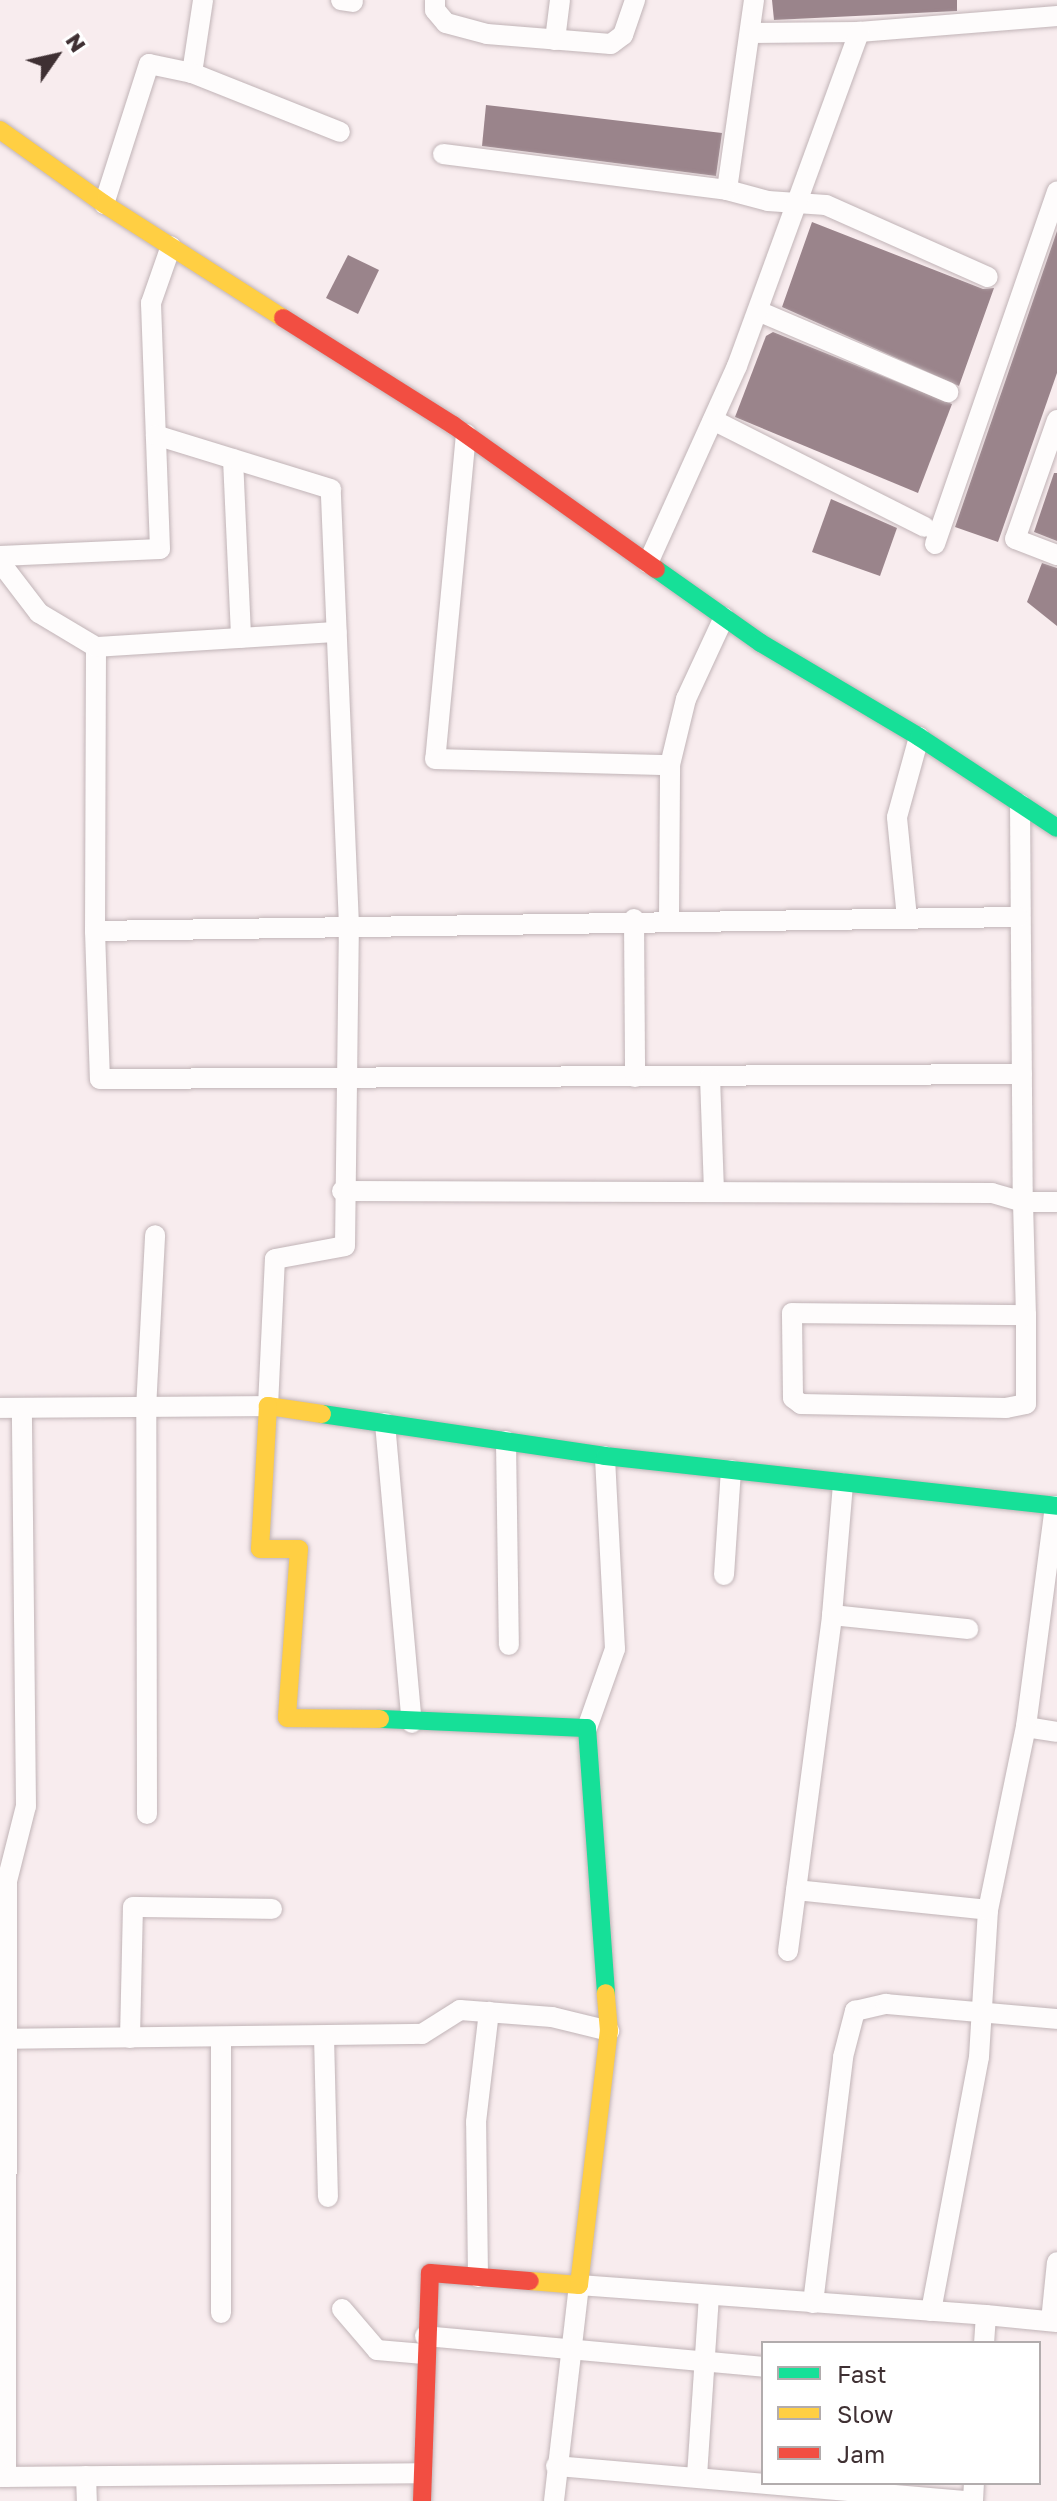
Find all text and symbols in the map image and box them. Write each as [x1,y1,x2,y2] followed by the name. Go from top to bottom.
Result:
[16,16,96,96] north arrow
[60,28,92,57] text: N
[761,2341,1041,2485] legend
[837,2359,887,2388] text: Fast
[837,2399,893,2428] text: Slow
[837,2439,885,2468] text: Jam

